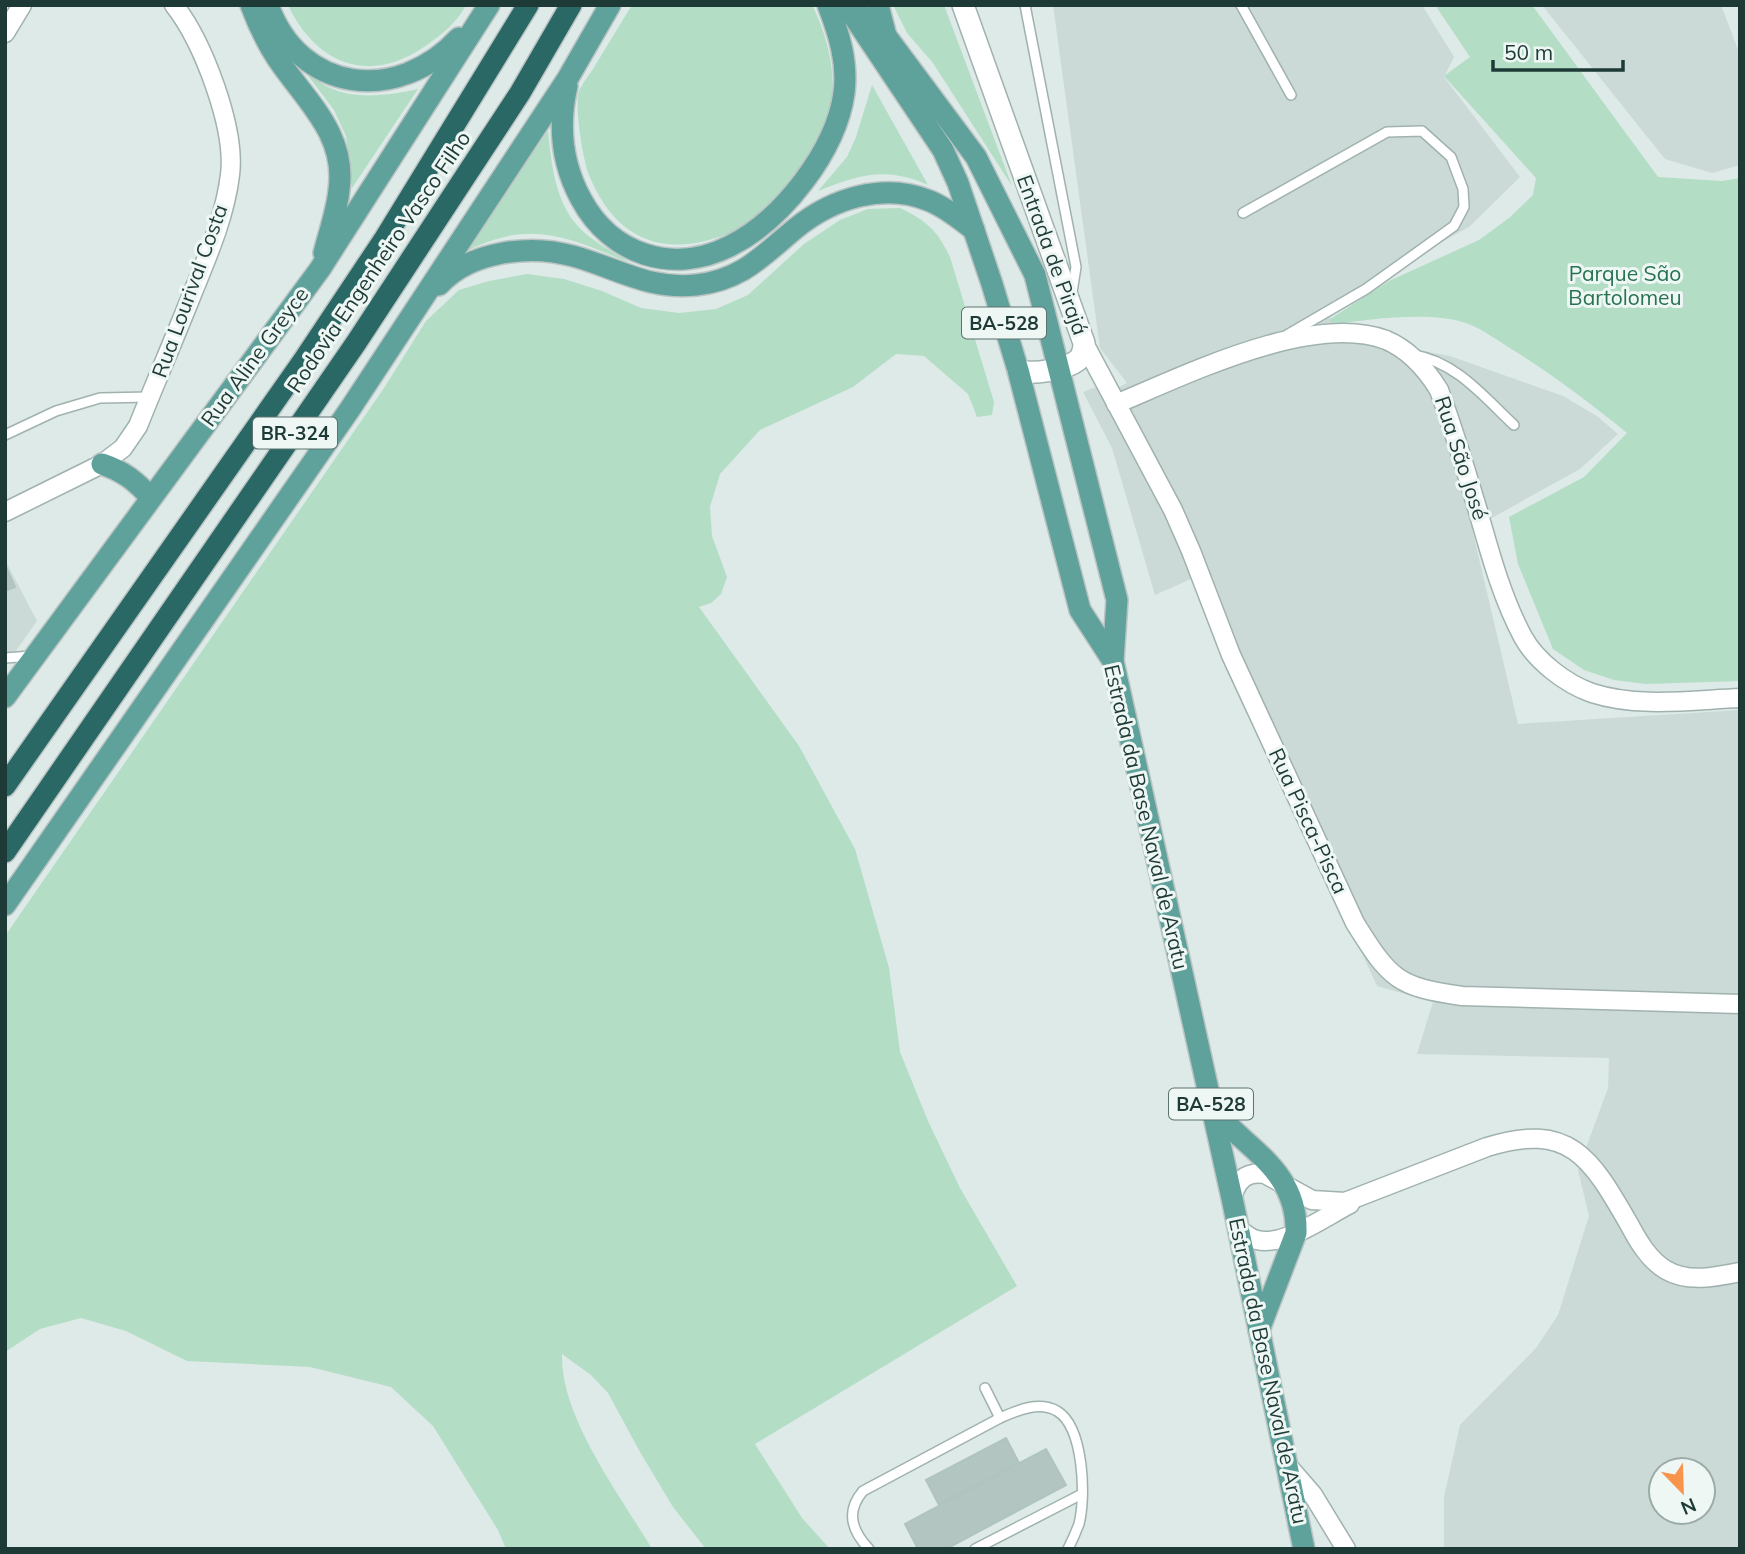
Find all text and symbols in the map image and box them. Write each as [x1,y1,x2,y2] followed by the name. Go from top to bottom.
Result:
[1493,28,1622,72] scale bar
[1504,39,1553,65] text: 50 m
[281,126,476,397] street label: Rodovia Engenheiro Vasco Filho
[1012,171,1094,338] street label: Entrada de Pirajá
[146,200,233,381] street label: Rua Lourival Costa
[1568,260,1682,310] park label: Parque São Bartolomeu
[195,282,314,431] street label: Rua Aline Greyce
[962,308,1046,338] road number: BA-528
[1430,393,1494,523] street label: Rua São José
[253,418,337,448] road number: BR-324
[1099,662,1195,972] street label: Estrada da Base Naval de Aratu
[1264,744,1354,898] street label: Rua Pisca-Pisca
[1169,1088,1253,1120] road number: BA-528
[1224,1215,1314,1526] street label: Estrada da Base Naval de Aratu
[1647,1456,1717,1526] north arrow
[1677,1493,1700,1520] text: N

